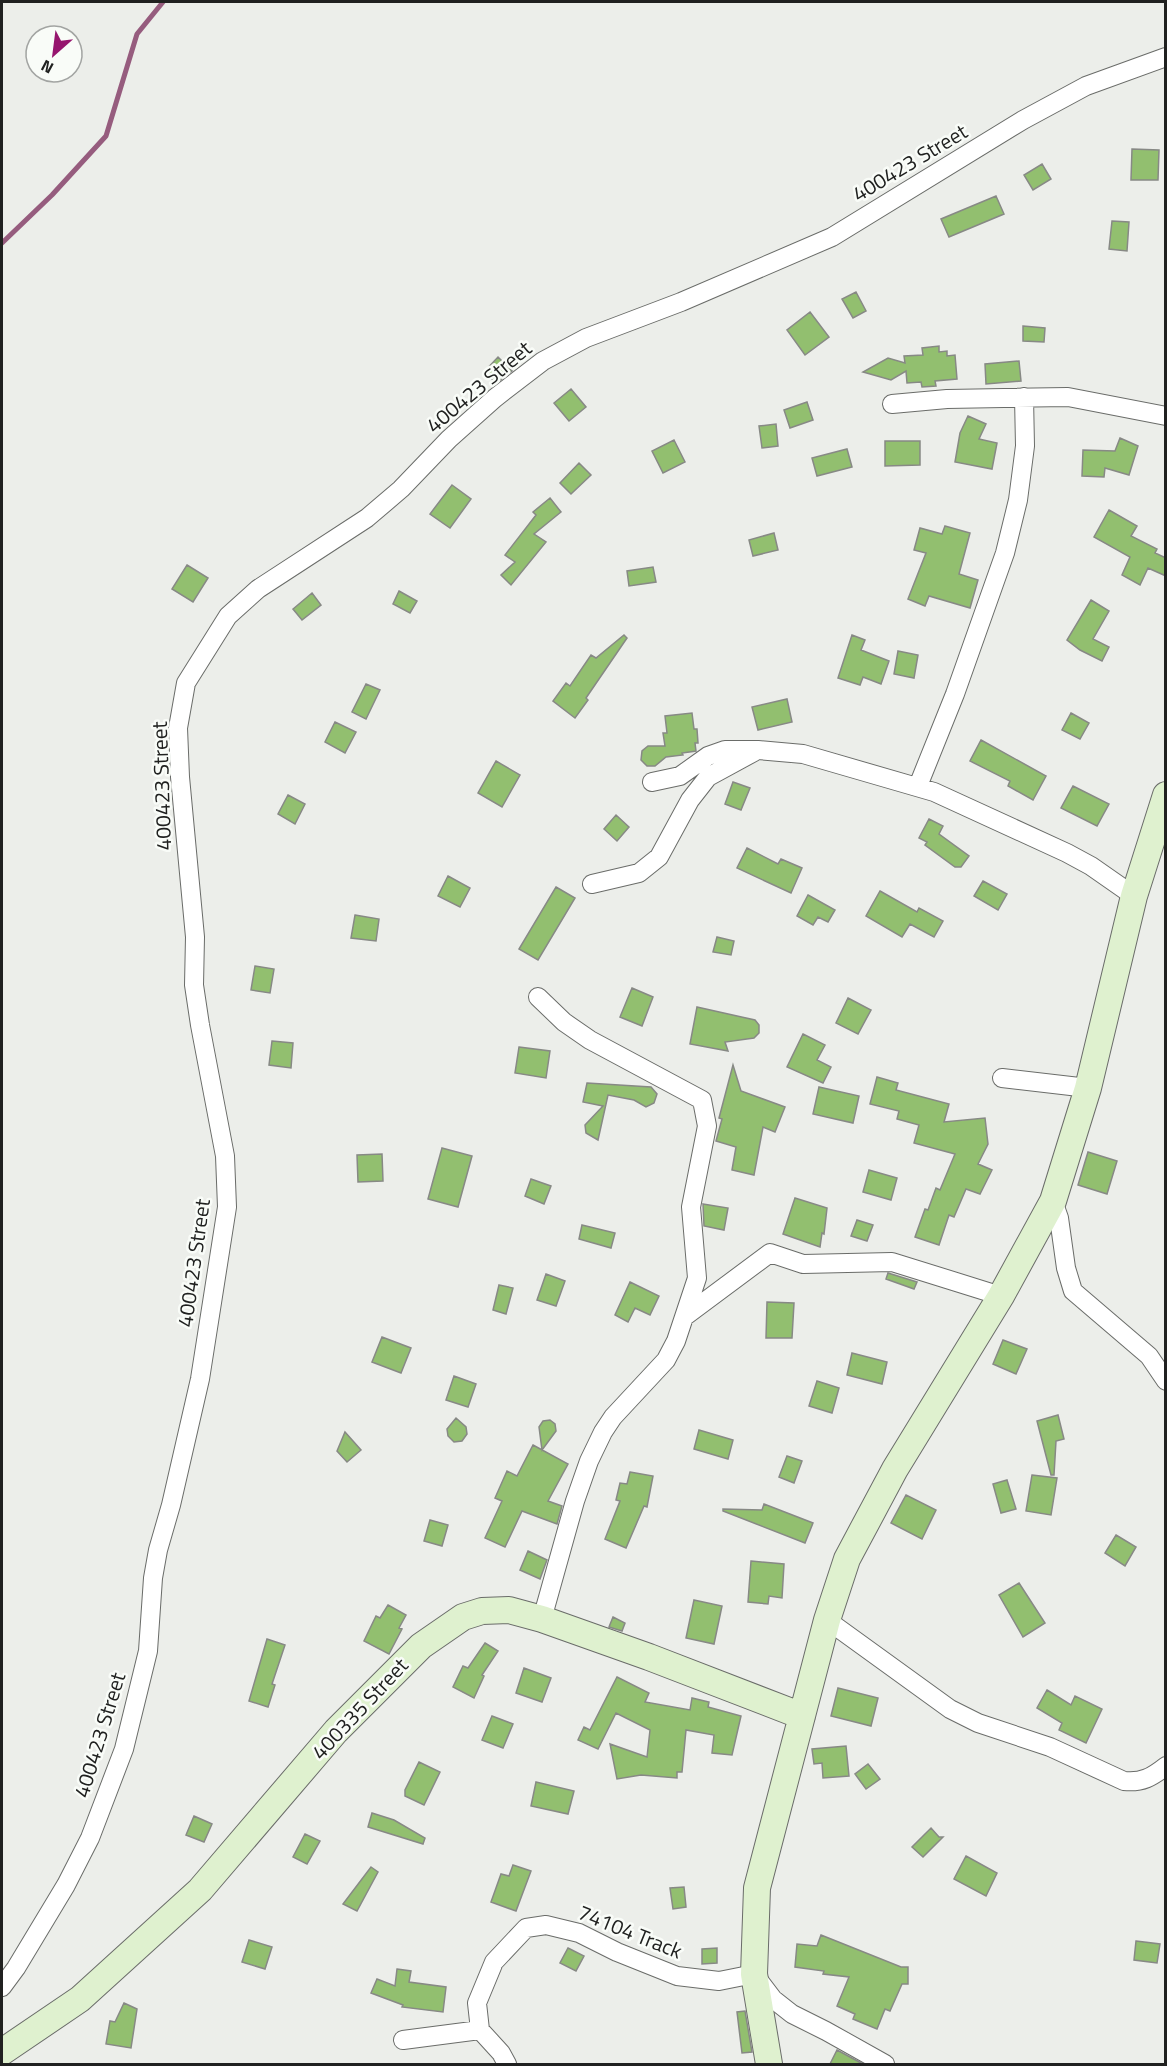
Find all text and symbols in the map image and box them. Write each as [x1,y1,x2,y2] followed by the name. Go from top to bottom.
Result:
[24,24,84,84] north arrow
[36,54,57,80] text: N
[846,115,974,209] street label: 400423 Street
[419,332,539,440] street label: 400423 Street
[143,720,179,851] street label: 400423 Street
[168,1196,218,1329] street label: 400423 Street
[303,1650,415,1767] street label: 400335 Street
[65,1668,133,1801] street label: 400423 Street
[574,1896,687,1966] street label: 74104 Track

